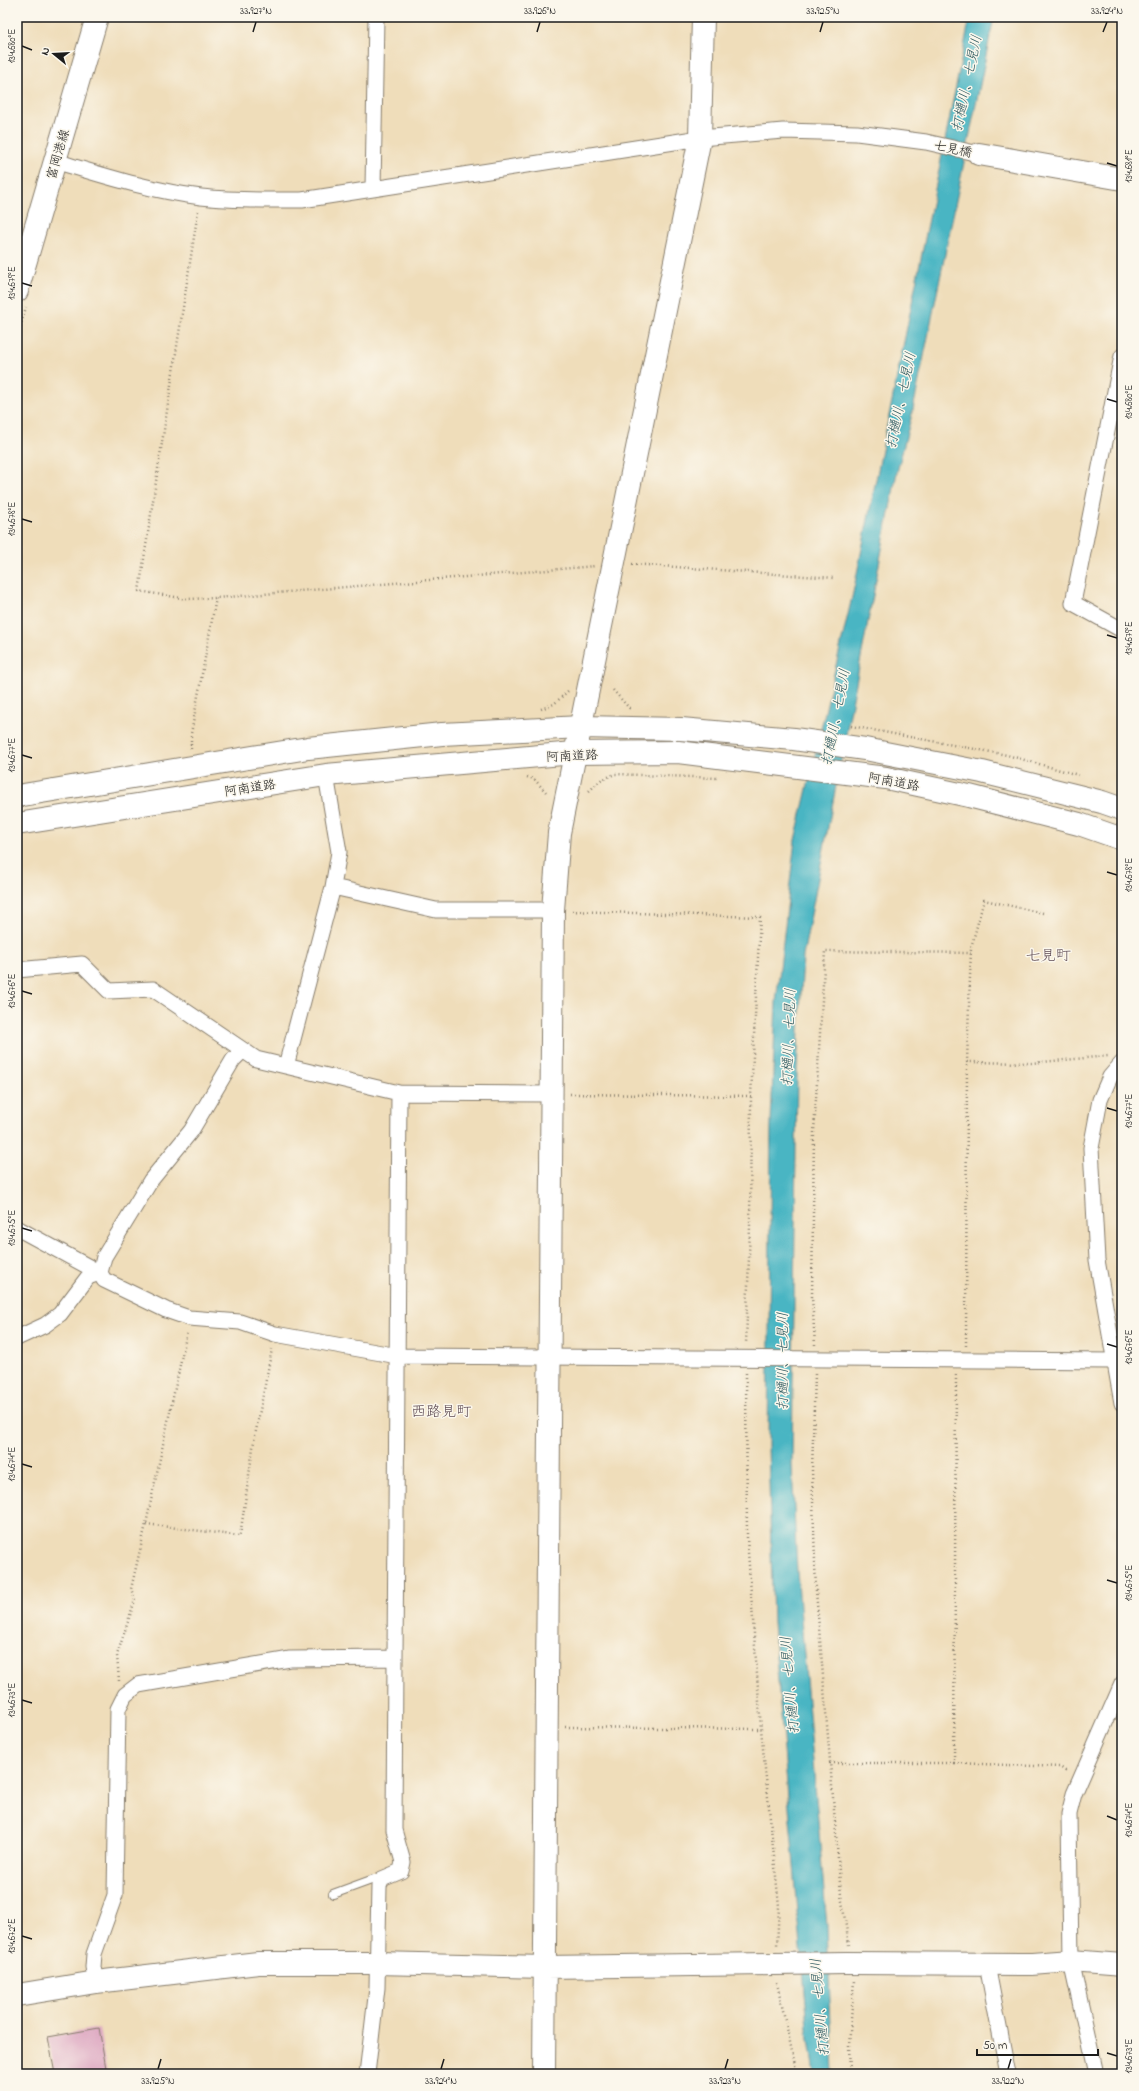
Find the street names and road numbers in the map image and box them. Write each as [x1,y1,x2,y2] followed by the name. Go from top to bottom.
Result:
[42,126,75,182] street label: 富岡港線
[932,136,974,163] street label: 七見橋
[546,746,599,767] street label: 阿南道路
[866,769,921,796] street label: 阿南道路
[223,775,277,802] street label: 阿南道路

